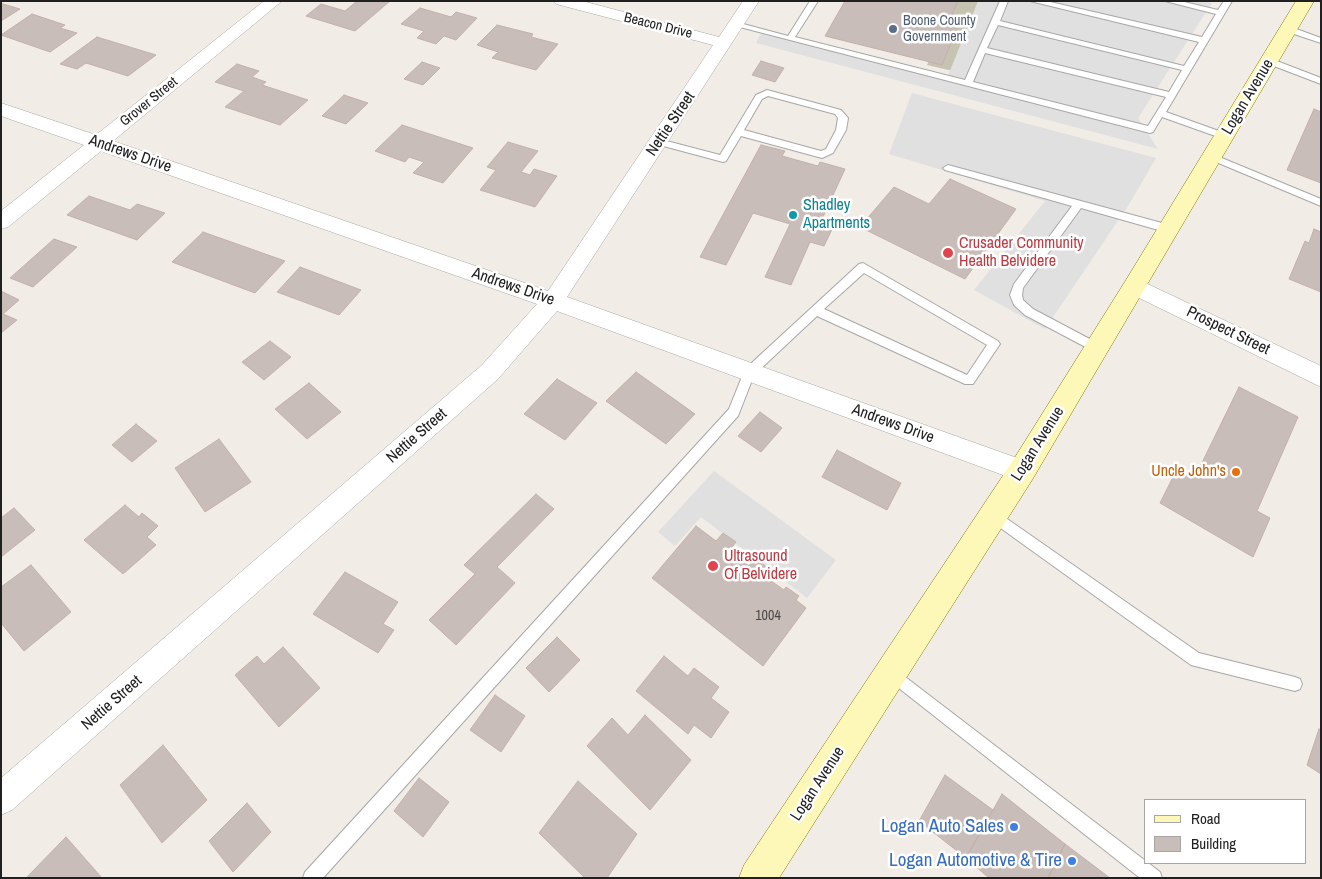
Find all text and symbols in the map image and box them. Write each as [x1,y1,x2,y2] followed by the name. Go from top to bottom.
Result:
[622,9,694,43] street label: Beacon Drive
[903,13,976,46] place label: Boone County Government
[887,23,899,35] marker: Boone County Government
[1218,56,1278,138] street label: Logan Avenue
[117,74,181,130] street label: Grover Street
[642,88,700,160] street label: Nettie Street
[86,131,174,177] street label: Andrews Drive
[803,196,870,234] place label: Shadley Apartments
[787,209,799,221] marker: Shadley Apartments
[959,234,1084,272] place label: Crusader Community Health Belvidere
[941,246,955,260] marker: Crusader Community Health Belvidere
[469,264,557,310] street label: Andrews Drive
[1183,303,1273,359] street label: Prospect Street
[849,400,937,448] street label: Andrews Drive
[1007,403,1069,485] street label: Logan Avenue
[383,405,451,467] street label: Nettie Street
[1151,462,1226,482] place label: Uncle John's
[1230,466,1242,478] marker: Uncle John's
[724,547,797,585] place label: Ultrasound Of Belvidere
[706,559,720,573] marker: Ultrasound Of Belvidere
[755,608,781,624] house number: 1004
[78,672,146,734] street label: Nettie Street
[787,743,849,825] street label: Logan Avenue
[1144,799,1307,864] legend
[1191,808,1220,829] text: Road
[881,816,1004,838] place label: Logan Auto Sales
[1008,821,1020,833] marker: Logan Auto Sales
[1191,833,1236,854] text: Building
[889,850,1062,872] place label: Logan Automotive & Tire
[1066,855,1078,867] marker: Logan Automotive & Tire

